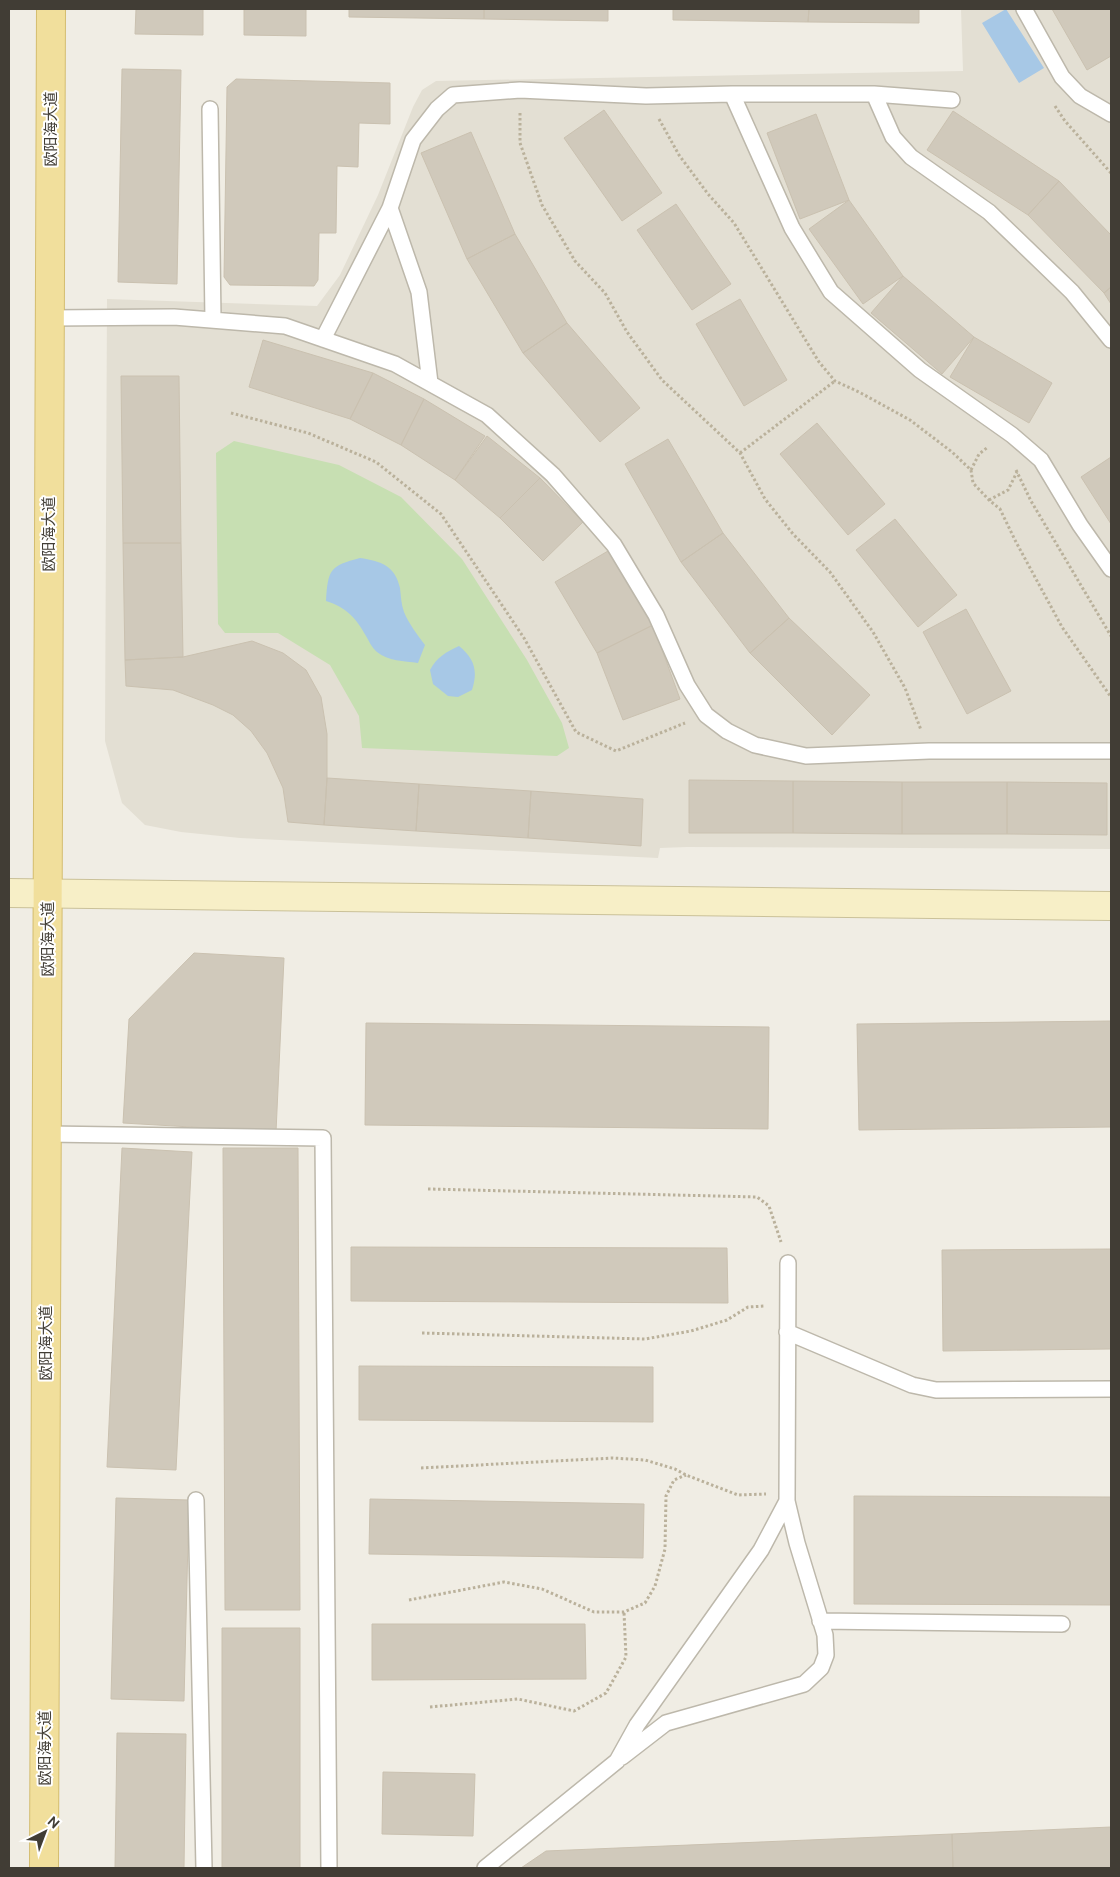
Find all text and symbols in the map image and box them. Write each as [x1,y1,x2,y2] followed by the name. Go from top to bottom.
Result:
[42,91,59,167] street label: 欧阳海大道
[40,496,57,572] street label: 欧阳海大道
[39,901,56,977] street label: 欧阳海大道
[37,1305,54,1381] street label: 欧阳海大道
[36,1710,53,1786] street label: 欧阳海大道
[20,1807,70,1857] north arrow
[44,1813,63,1832] text: N

